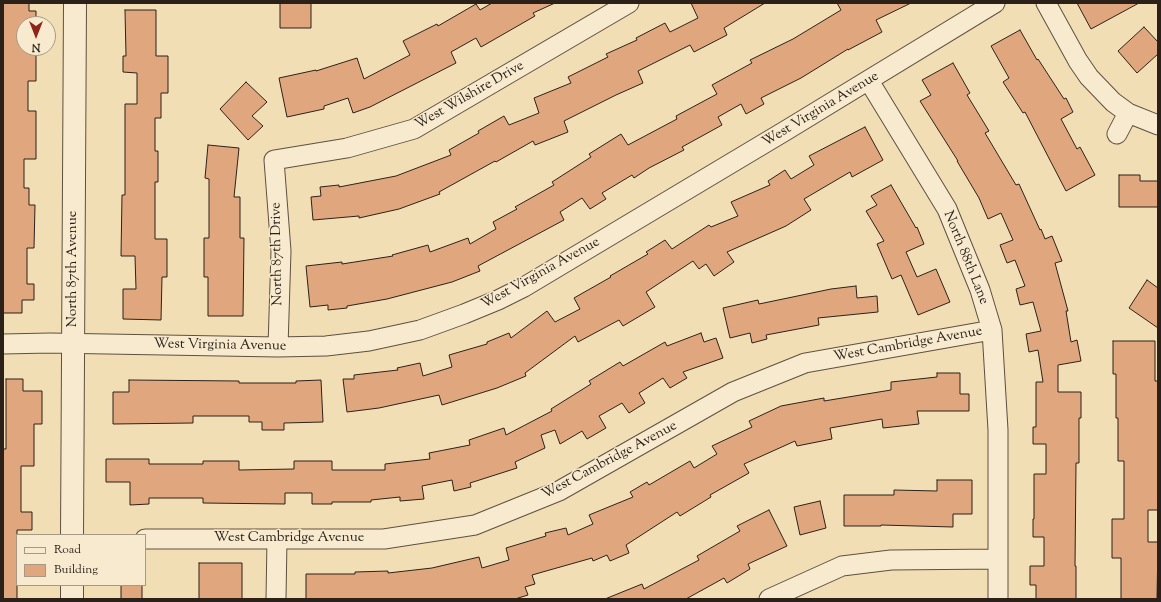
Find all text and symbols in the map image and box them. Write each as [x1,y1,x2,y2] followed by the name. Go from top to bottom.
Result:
[16,16,56,56] north arrow
[32,39,40,55] text: N
[413,58,527,134] street label: West Wilshire Drive
[760,69,882,151] street label: West Virginia Avenue
[269,202,287,306] street label: North 87th Drive
[939,209,991,307] street label: North 88th Lane
[66,211,82,327] street label: North 87th Avenue
[479,234,603,314] street label: West Virginia Avenue
[832,324,984,366] street label: West Cambridge Avenue
[153,336,287,356] street label: West Virginia Avenue
[540,418,680,504] street label: West Cambridge Avenue
[214,531,364,547] street label: West Cambridge Avenue
[16,534,146,586] legend
[54,541,81,559] text: Road
[54,561,98,579] text: Building

